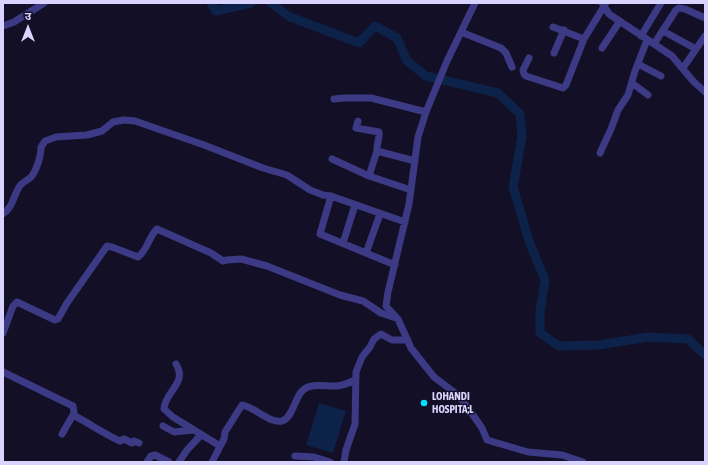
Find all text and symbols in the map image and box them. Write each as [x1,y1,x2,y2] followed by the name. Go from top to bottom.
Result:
[8,8,48,48] north arrow
[25,10,31,22] text: उ
[432,390,474,416] place label: LOHANDI HOSPITA;L
[419,398,429,408] marker: LOHANDI HOSPITA;L

